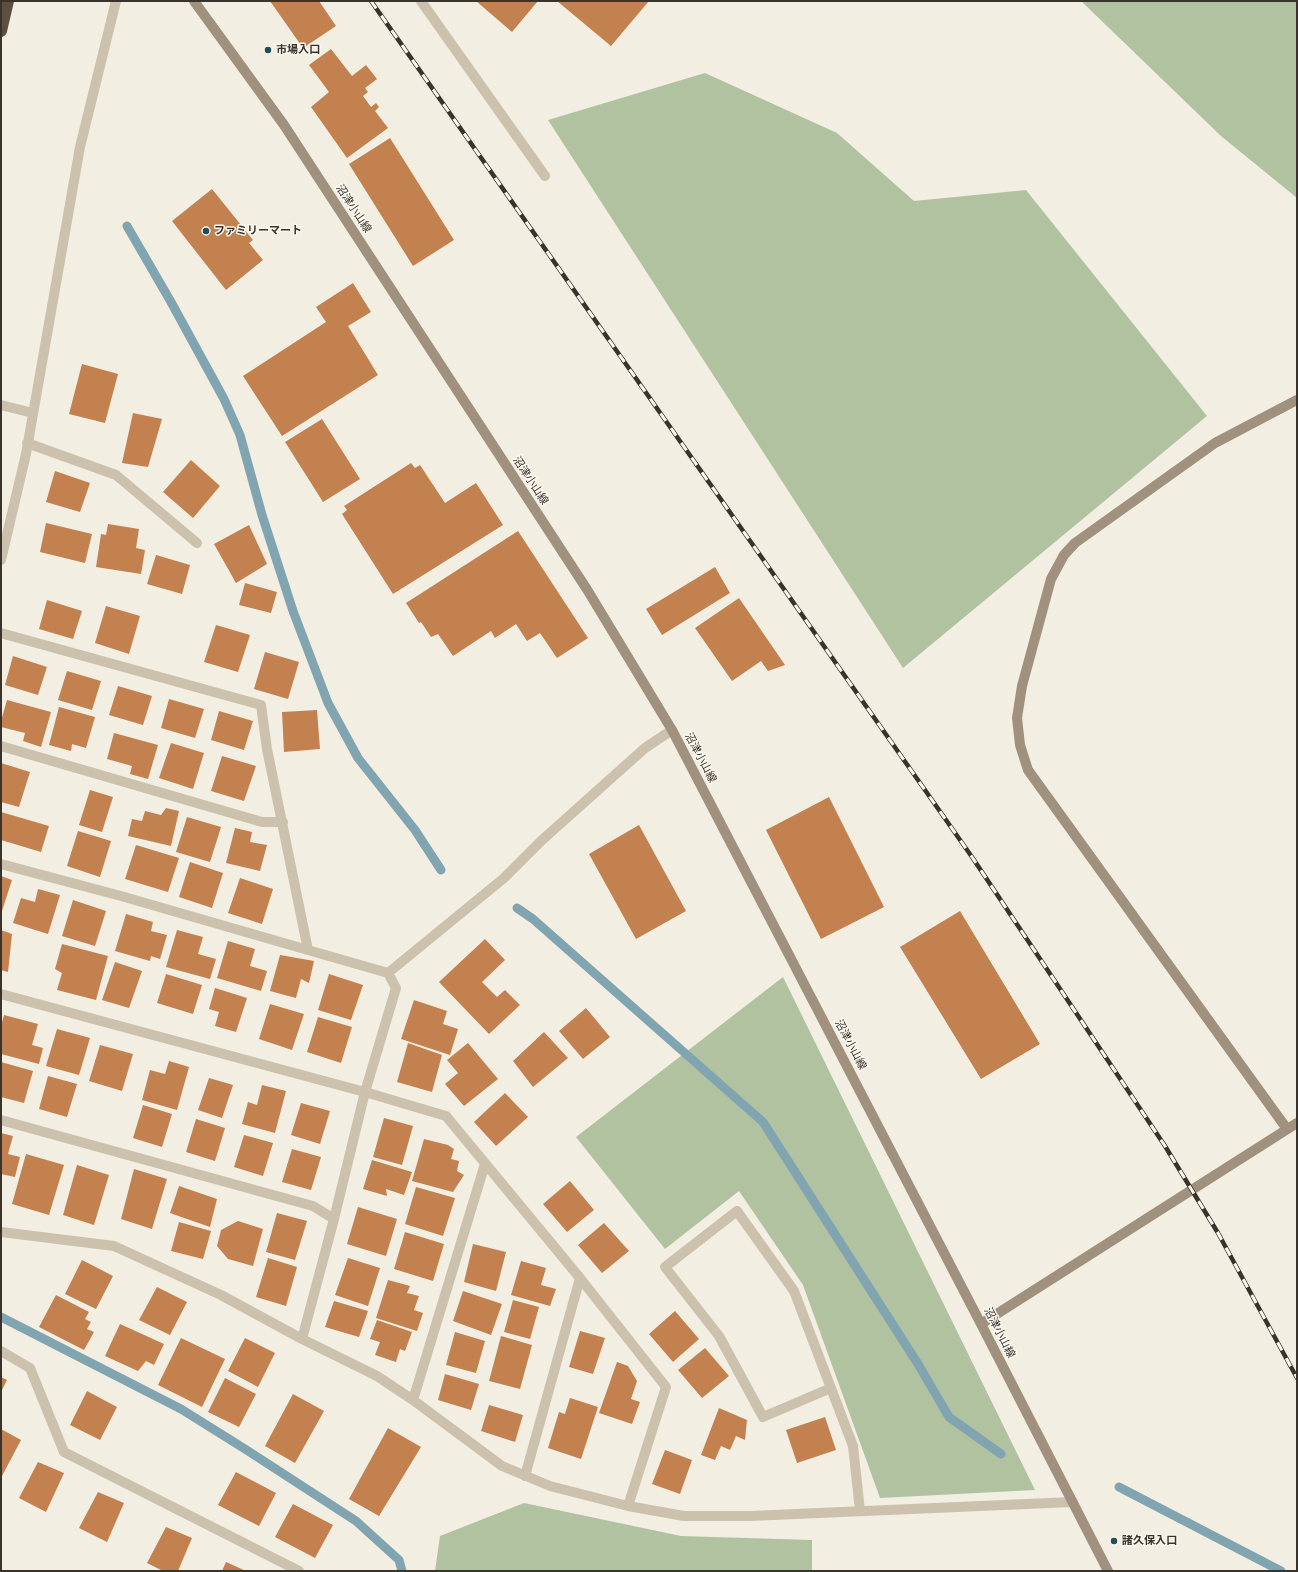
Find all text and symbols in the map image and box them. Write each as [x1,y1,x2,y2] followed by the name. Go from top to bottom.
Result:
[276,43,320,57] place label: 市場入口
[263,45,273,55] marker: 市場入口
[332,182,374,236] street label: 沼津小山線
[214,224,302,238] place label: ファミリーマート
[201,226,211,236] marker: ファミリーマート
[509,454,551,508] street label: 沼津小山線
[681,731,719,785] street label: 沼津小山線
[831,1018,869,1072] street label: 沼津小山線
[981,1306,1017,1360] street label: 沼津小山線
[1122,1534,1177,1548] place label: 諸久保入口
[1109,1536,1119,1546] marker: 諸久保入口

